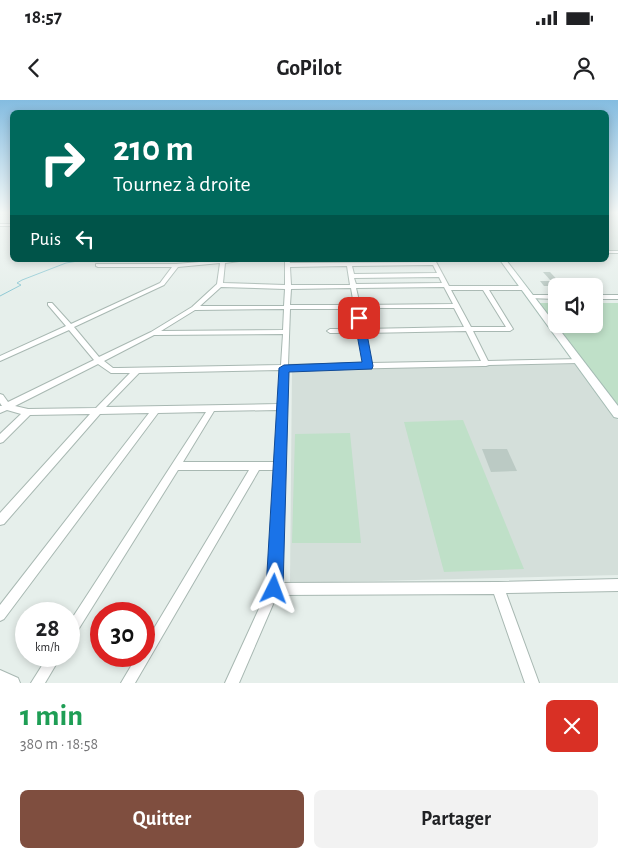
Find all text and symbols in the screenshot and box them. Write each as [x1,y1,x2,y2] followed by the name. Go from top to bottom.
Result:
[25,8,62,27] text: 18:57
[20,54,48,82] icon: back
[570,54,598,82] icon: person
[276,57,342,79] text: GoPilot
[30,130,95,195] icon: right
[113,132,194,167] text: 210 m
[113,173,251,195] text: Tournez à droite
[71,225,99,253] icon: left
[30,230,61,249] text: Puis
[548,278,603,333] map controls
[548,278,603,333] button: sound
[338,297,380,339] pin
[345,304,373,332] icon: arrive
[247,562,299,614] position arrow
[90,602,155,667] speed limit sign: 30
[35,616,60,641] text: 28
[35,641,60,653] text: km/h
[546,700,598,752] button: close
[20,701,83,731] text: 1 min
[20,736,98,752] text: 380 m · 18:58
[20,790,304,848] button: Quitter
[314,790,598,848] button: Partager

